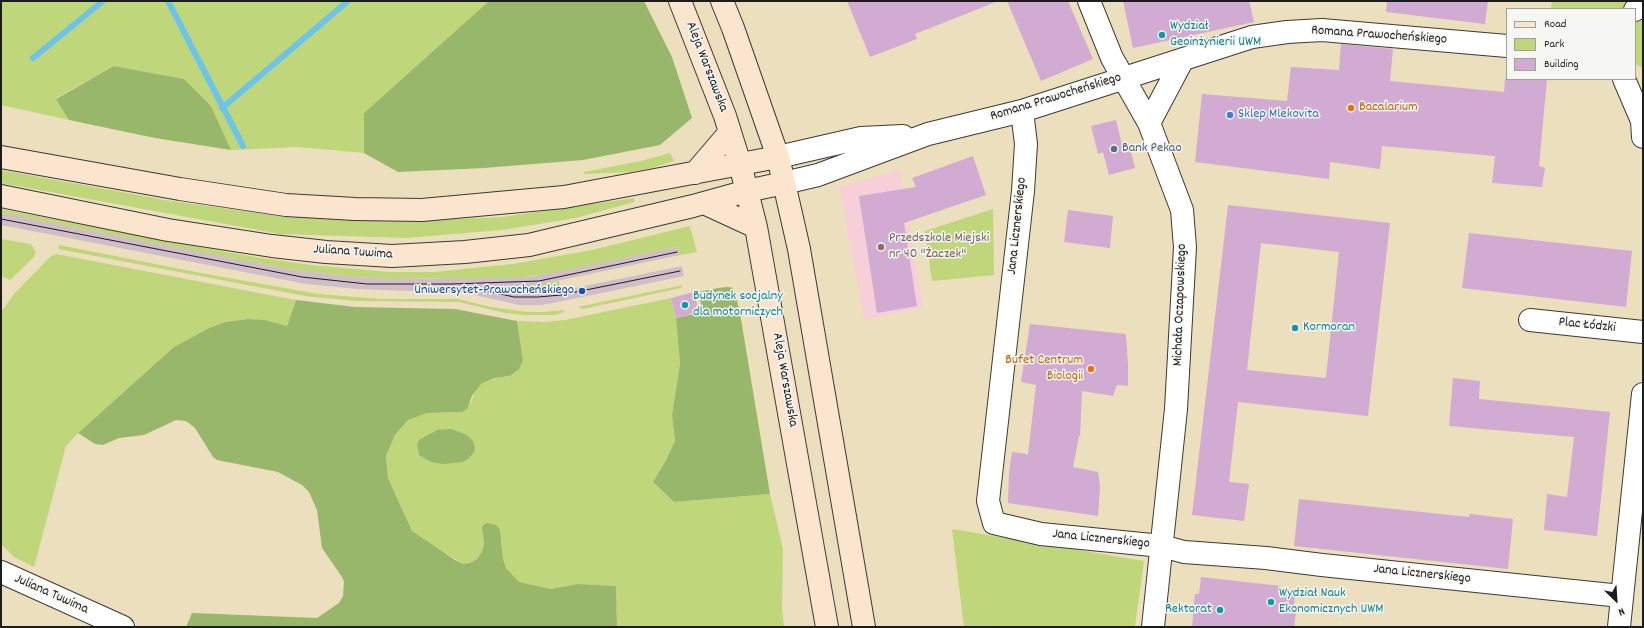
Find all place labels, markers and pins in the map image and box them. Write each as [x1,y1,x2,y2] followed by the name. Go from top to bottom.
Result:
[1170,19,1261,52] place label: Wydział Geoinżynierii UWM
[1157,30,1167,40] marker: Wydział Geoinżynierii UWM
[1359,100,1418,116] place label: Bacalarium
[1346,103,1356,113] marker: Bacalarium
[1238,107,1319,123] place label: Sklep Mlekovita
[1225,110,1235,120] marker: Sklep Mlekovita
[1122,141,1182,157] place label: Bank Pekao
[1109,144,1119,154] marker: Bank Pekao
[889,231,989,264] place label: Przedszkole Miejski nr 40 "Żaczek"
[876,242,886,252] marker: Przedszkole Miejski nr 40 "Żaczek"
[414,283,574,299] place label: Uniwersytet-Prawocheńskiego
[577,286,587,296] marker: Uniwersytet-Prawocheńskiego
[693,289,783,322] place label: Budynek socjalny dla motorniczych
[680,300,690,310] marker: Budynek socjalny dla motorniczych
[1303,320,1355,336] place label: Kormoran
[1290,323,1300,333] marker: Kormoran
[1005,353,1083,386] place label: Bufet Centrum Biologii
[1086,364,1096,374] marker: Bufet Centrum Biologii
[1279,586,1384,618] place label: Wydział Nauk Ekonomicznych UWM
[1266,597,1276,607] marker: Wydział Nauk Ekonomicznych UWM
[1165,602,1212,618] place label: Rektorat
[1215,605,1225,615] marker: Rektorat

